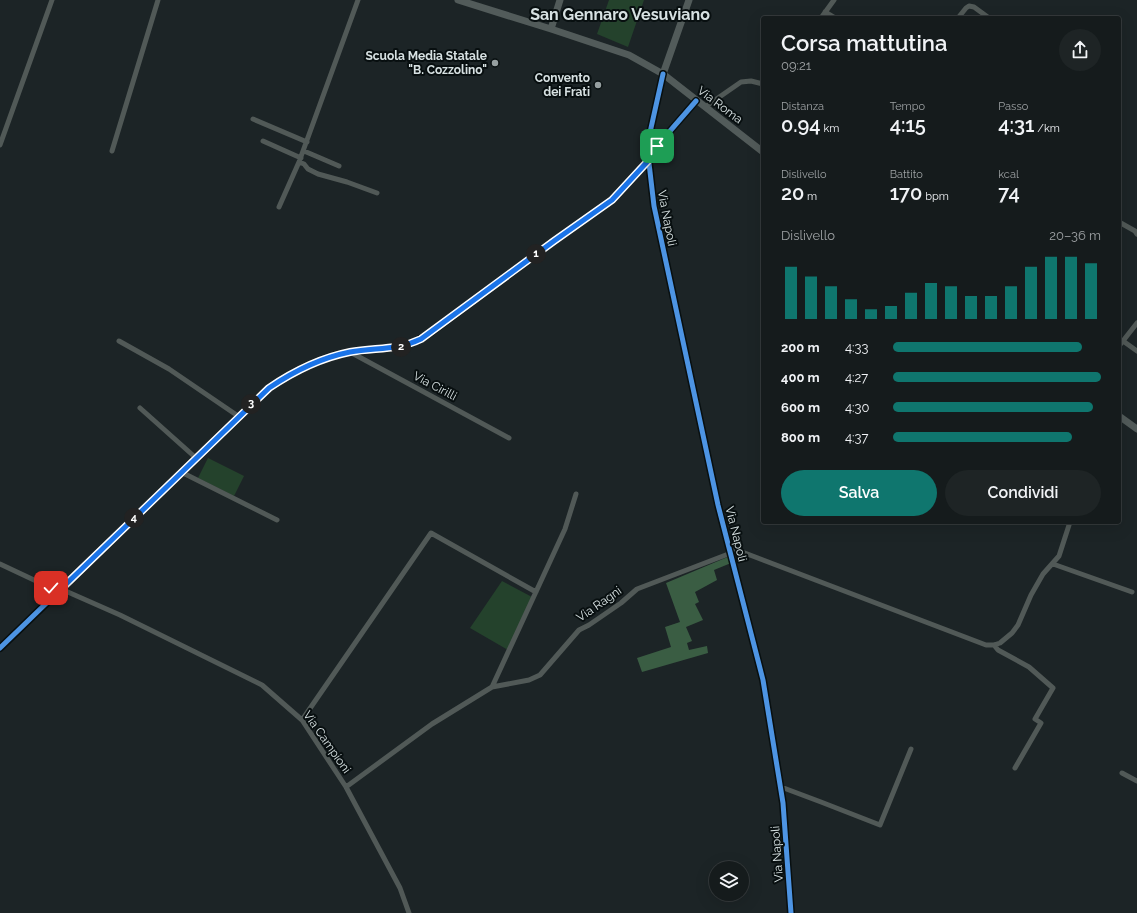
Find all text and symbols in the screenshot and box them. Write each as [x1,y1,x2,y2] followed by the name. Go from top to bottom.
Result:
[530,5,710,24] district label: San Gennaro Vesuviano
[1059,29,1101,71] button: share
[781,30,947,56] text: Corsa mattutina
[365,49,487,77] place label: Scuola Media Statale "B. Cozzolino"
[490,58,500,68] marker: Scuola Media Statale "B. Cozzolino"
[781,58,811,73] text: 09:21
[535,71,590,99] place label: Convento dei Frati
[593,80,603,90] marker: Convento dei Frati
[695,84,745,126] street label: Via Roma
[781,100,824,113] text: Distanza
[890,100,925,113] text: Tempo
[998,100,1028,113] text: Passo
[781,113,821,137] text: 0.94
[890,113,926,137] text: 4:15
[998,113,1034,137] text: 4:31
[821,122,839,135] text: km
[1034,122,1060,135] text: /km
[640,129,674,163] pin
[646,135,668,157] icon: arrive
[781,168,827,181] text: Dislivello
[890,168,923,181] text: Battito
[998,168,1019,181] text: kcal
[781,181,804,205] text: 20
[890,181,922,205] text: 170
[998,181,1020,205] text: 74
[655,189,679,247] street label: Via Napoli
[804,190,817,203] text: m
[922,190,949,203] text: bpm
[781,228,835,243] text: Dislivello
[1049,228,1101,243] text: 20–36 m
[526,244,546,264] pin: 1
[533,247,539,260] text: 1
[391,337,411,357] pin: 2
[398,340,404,353] text: 2
[781,340,820,355] text: 200 m
[845,340,868,355] text: 4:33
[411,369,459,403] street label: Via Cirilli
[781,370,820,385] text: 400 m
[845,370,868,385] text: 4:27
[241,394,261,414] pin: 3
[248,397,254,410] text: 3
[781,400,820,415] text: 600 m
[845,400,869,415] text: 4:30
[781,430,820,445] text: 800 m
[845,430,868,445] text: 4:37
[781,470,937,516] button: Salva
[945,470,1101,516] button: Condividi
[722,505,750,563] street label: Via Napoli
[124,508,144,528] pin: 4
[131,511,137,524] text: 4
[34,571,68,605] pin
[40,577,62,599] icon: check
[574,583,624,625] street label: Via Ragni
[300,708,354,776] street label: Via Campioni
[768,825,786,883] street label: Via Napoli
[709,861,749,901] map controls
[709,861,749,901] button: layers

